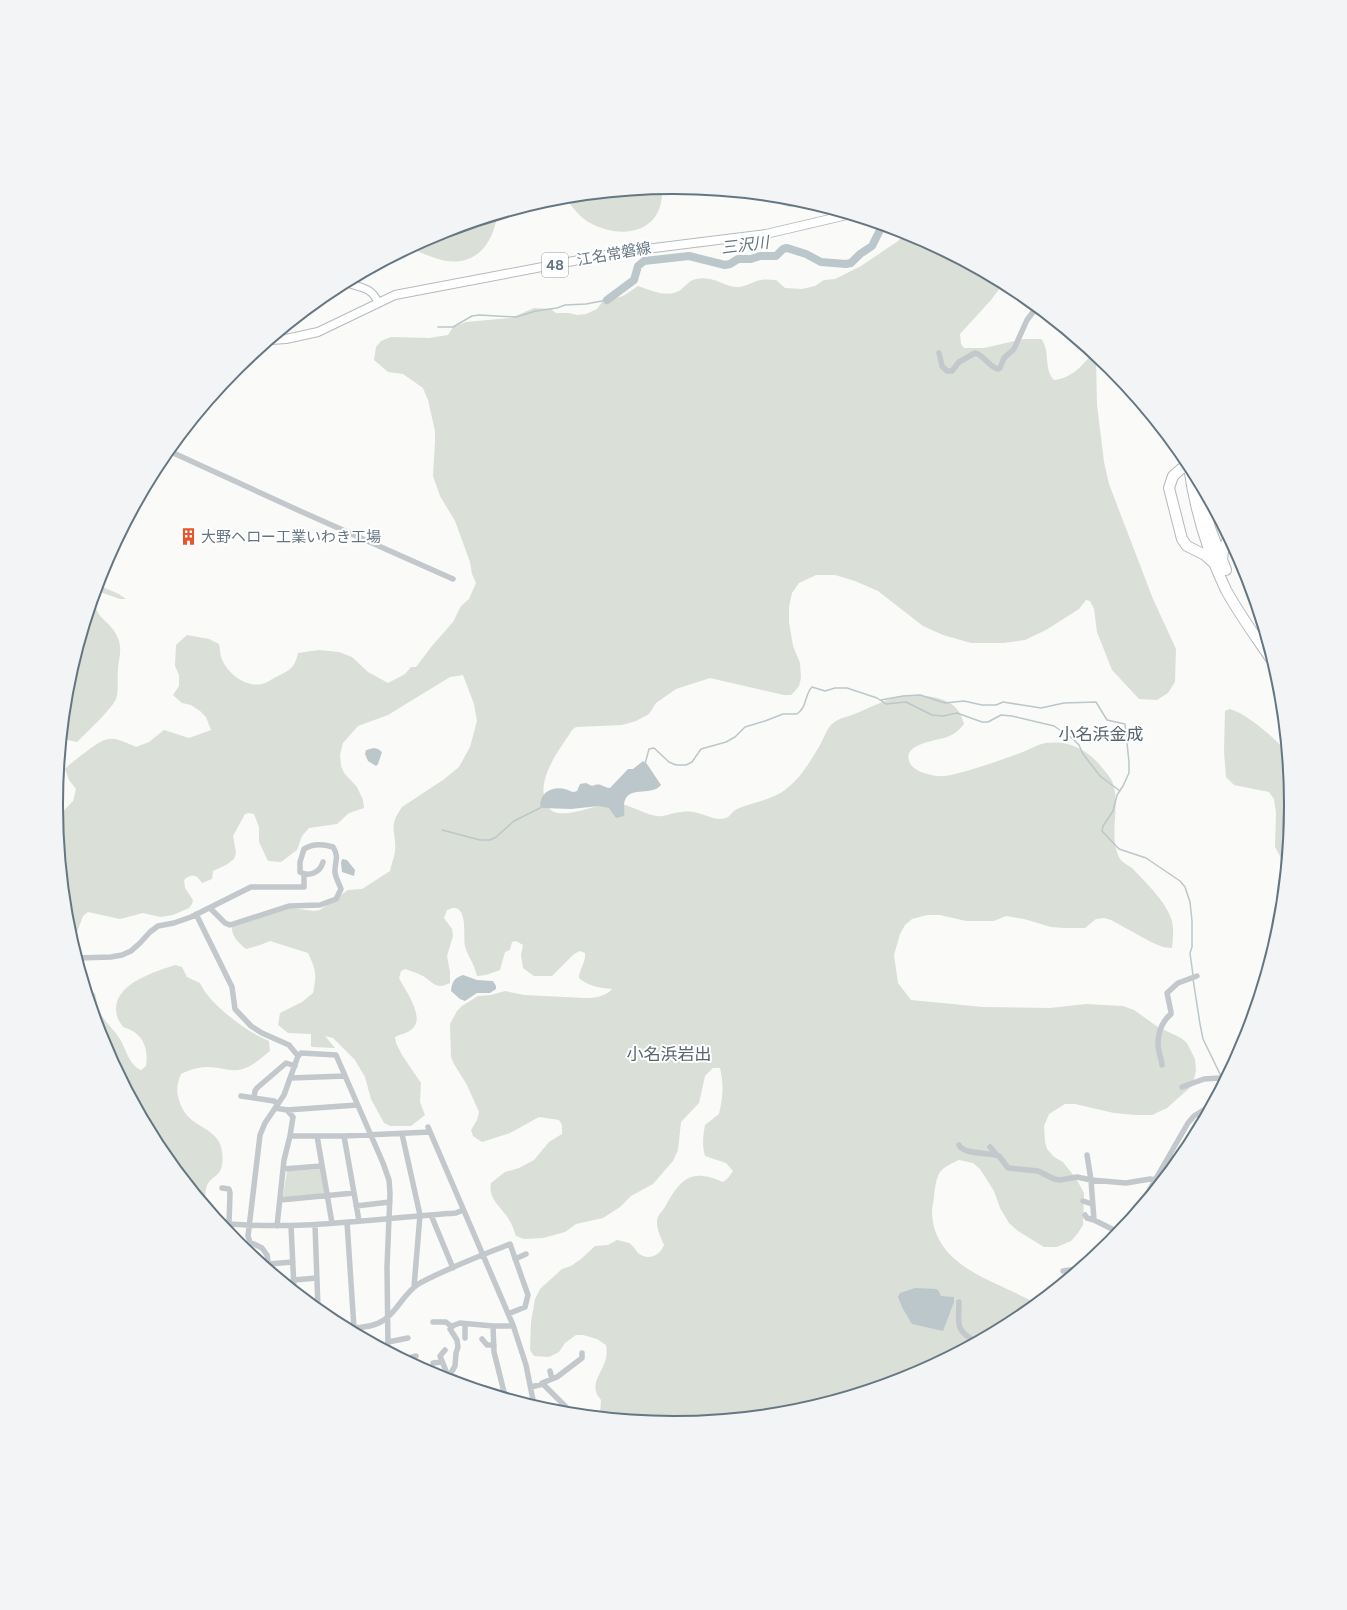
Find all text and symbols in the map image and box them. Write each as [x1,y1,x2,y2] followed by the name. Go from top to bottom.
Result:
[720,232,772,257] water label: 三沢川
[575,239,653,269] street label: 江名常磐線
[542,253,568,277] road number: 48
[178,527,198,547] building icon: 大野ヘロー工業いわき工場
[201,528,381,546] place label: 大野ヘロー工業いわき工場
[1059,724,1144,744] district label: 小名浜金成
[627,1044,712,1064] district label: 小名浜岩出

